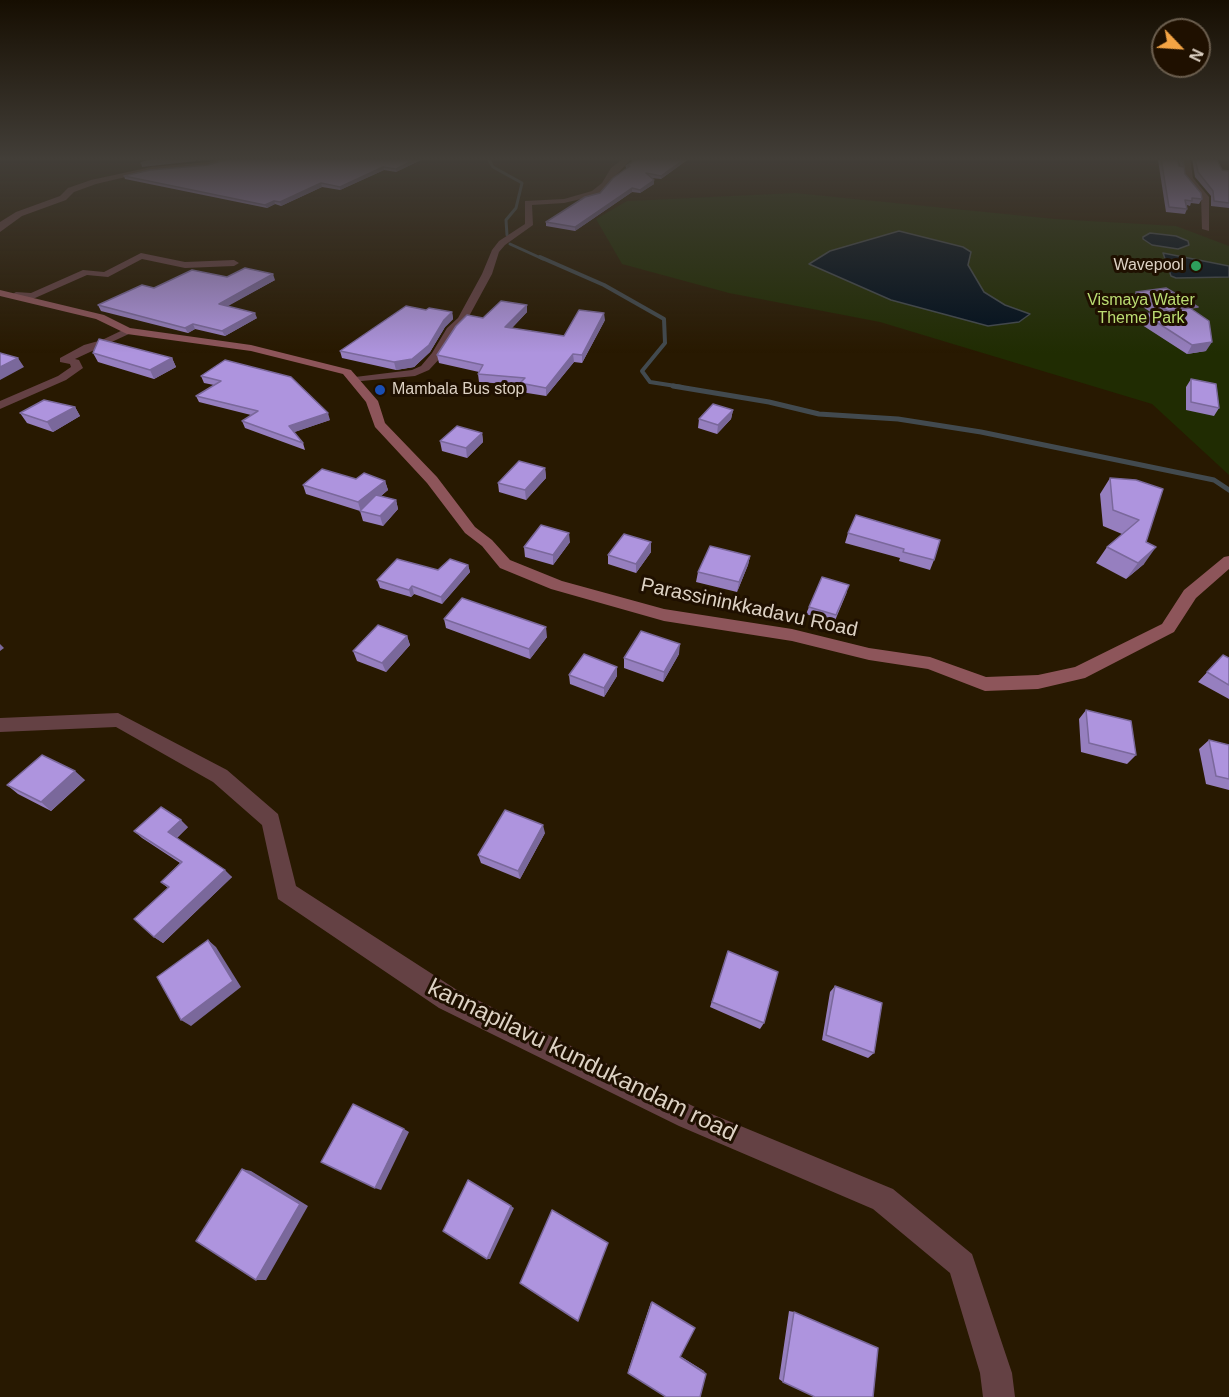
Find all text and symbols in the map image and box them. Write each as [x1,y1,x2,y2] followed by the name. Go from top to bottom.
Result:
[1151,18,1211,78] north arrow
[1186,46,1206,64] text: N
[1113,256,1184,276] place label: Wavepool
[1189,259,1203,273] marker: Wavepool
[1087,291,1195,329] park label: Vismaya Water Theme Park
[392,380,525,400] place label: Mambala Bus stop
[373,383,387,397] marker: Mambala Bus stop
[638,573,860,643] street label: Parassininkkadavu Road
[423,973,741,1149] street label: kannapilavu kundukandam road

